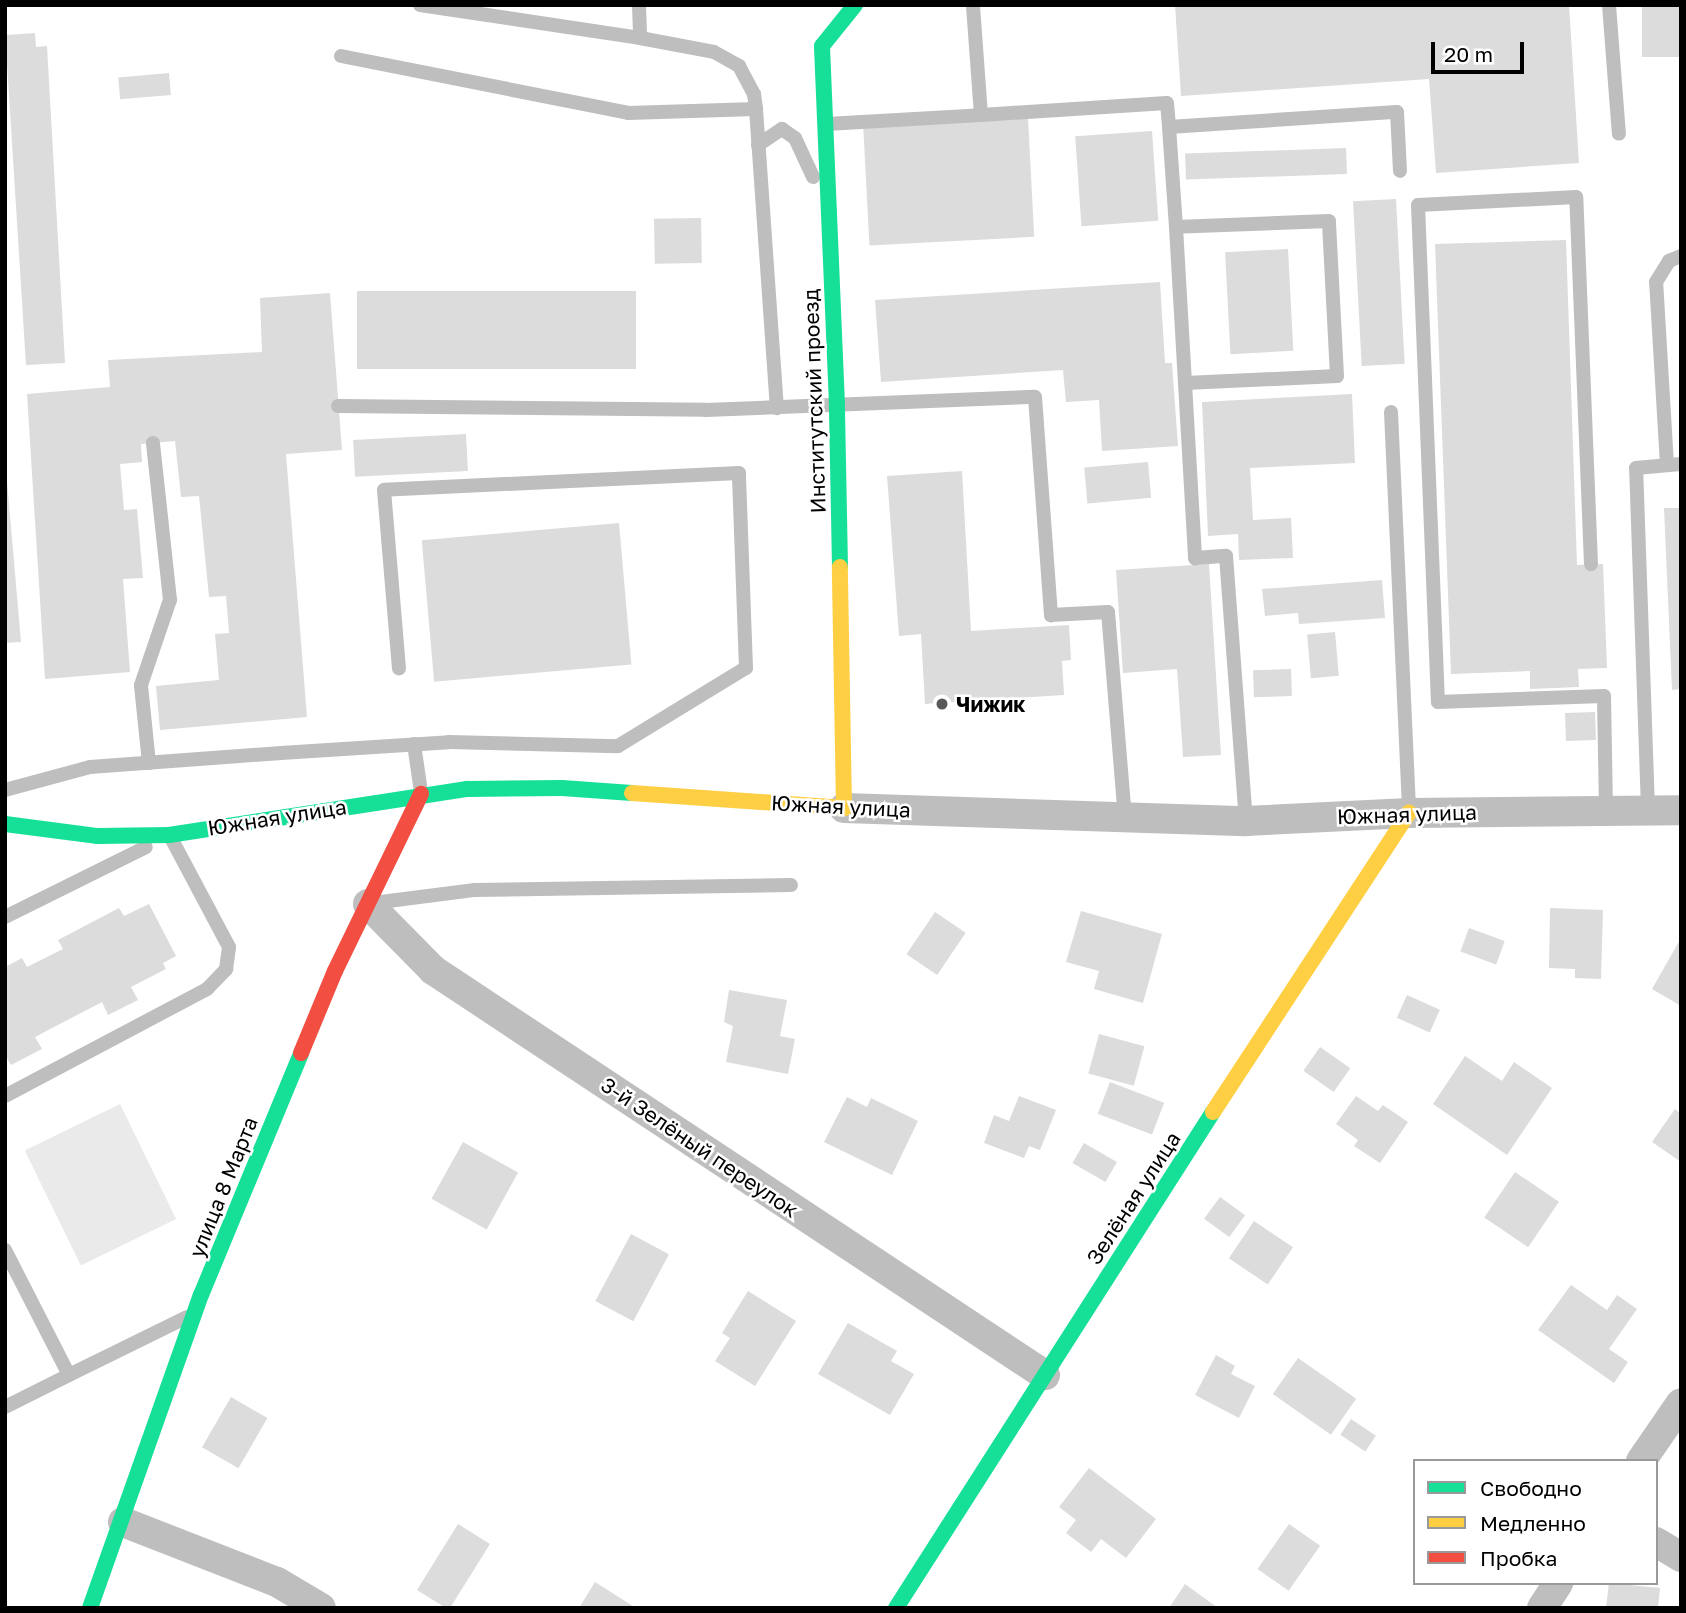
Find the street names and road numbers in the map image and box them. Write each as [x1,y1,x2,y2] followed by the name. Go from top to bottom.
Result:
[797,288,831,514] street label: Институтский проезд
[770,790,912,822] street label: Южная улица
[206,794,348,840] street label: Южная улица
[1337,799,1477,829] street label: Южная улица
[597,1072,803,1222] street label: 3-й Зелёный переулок
[183,1113,263,1261] street label: улица 8 Марта
[1081,1127,1185,1269] street label: Зелёная улица

